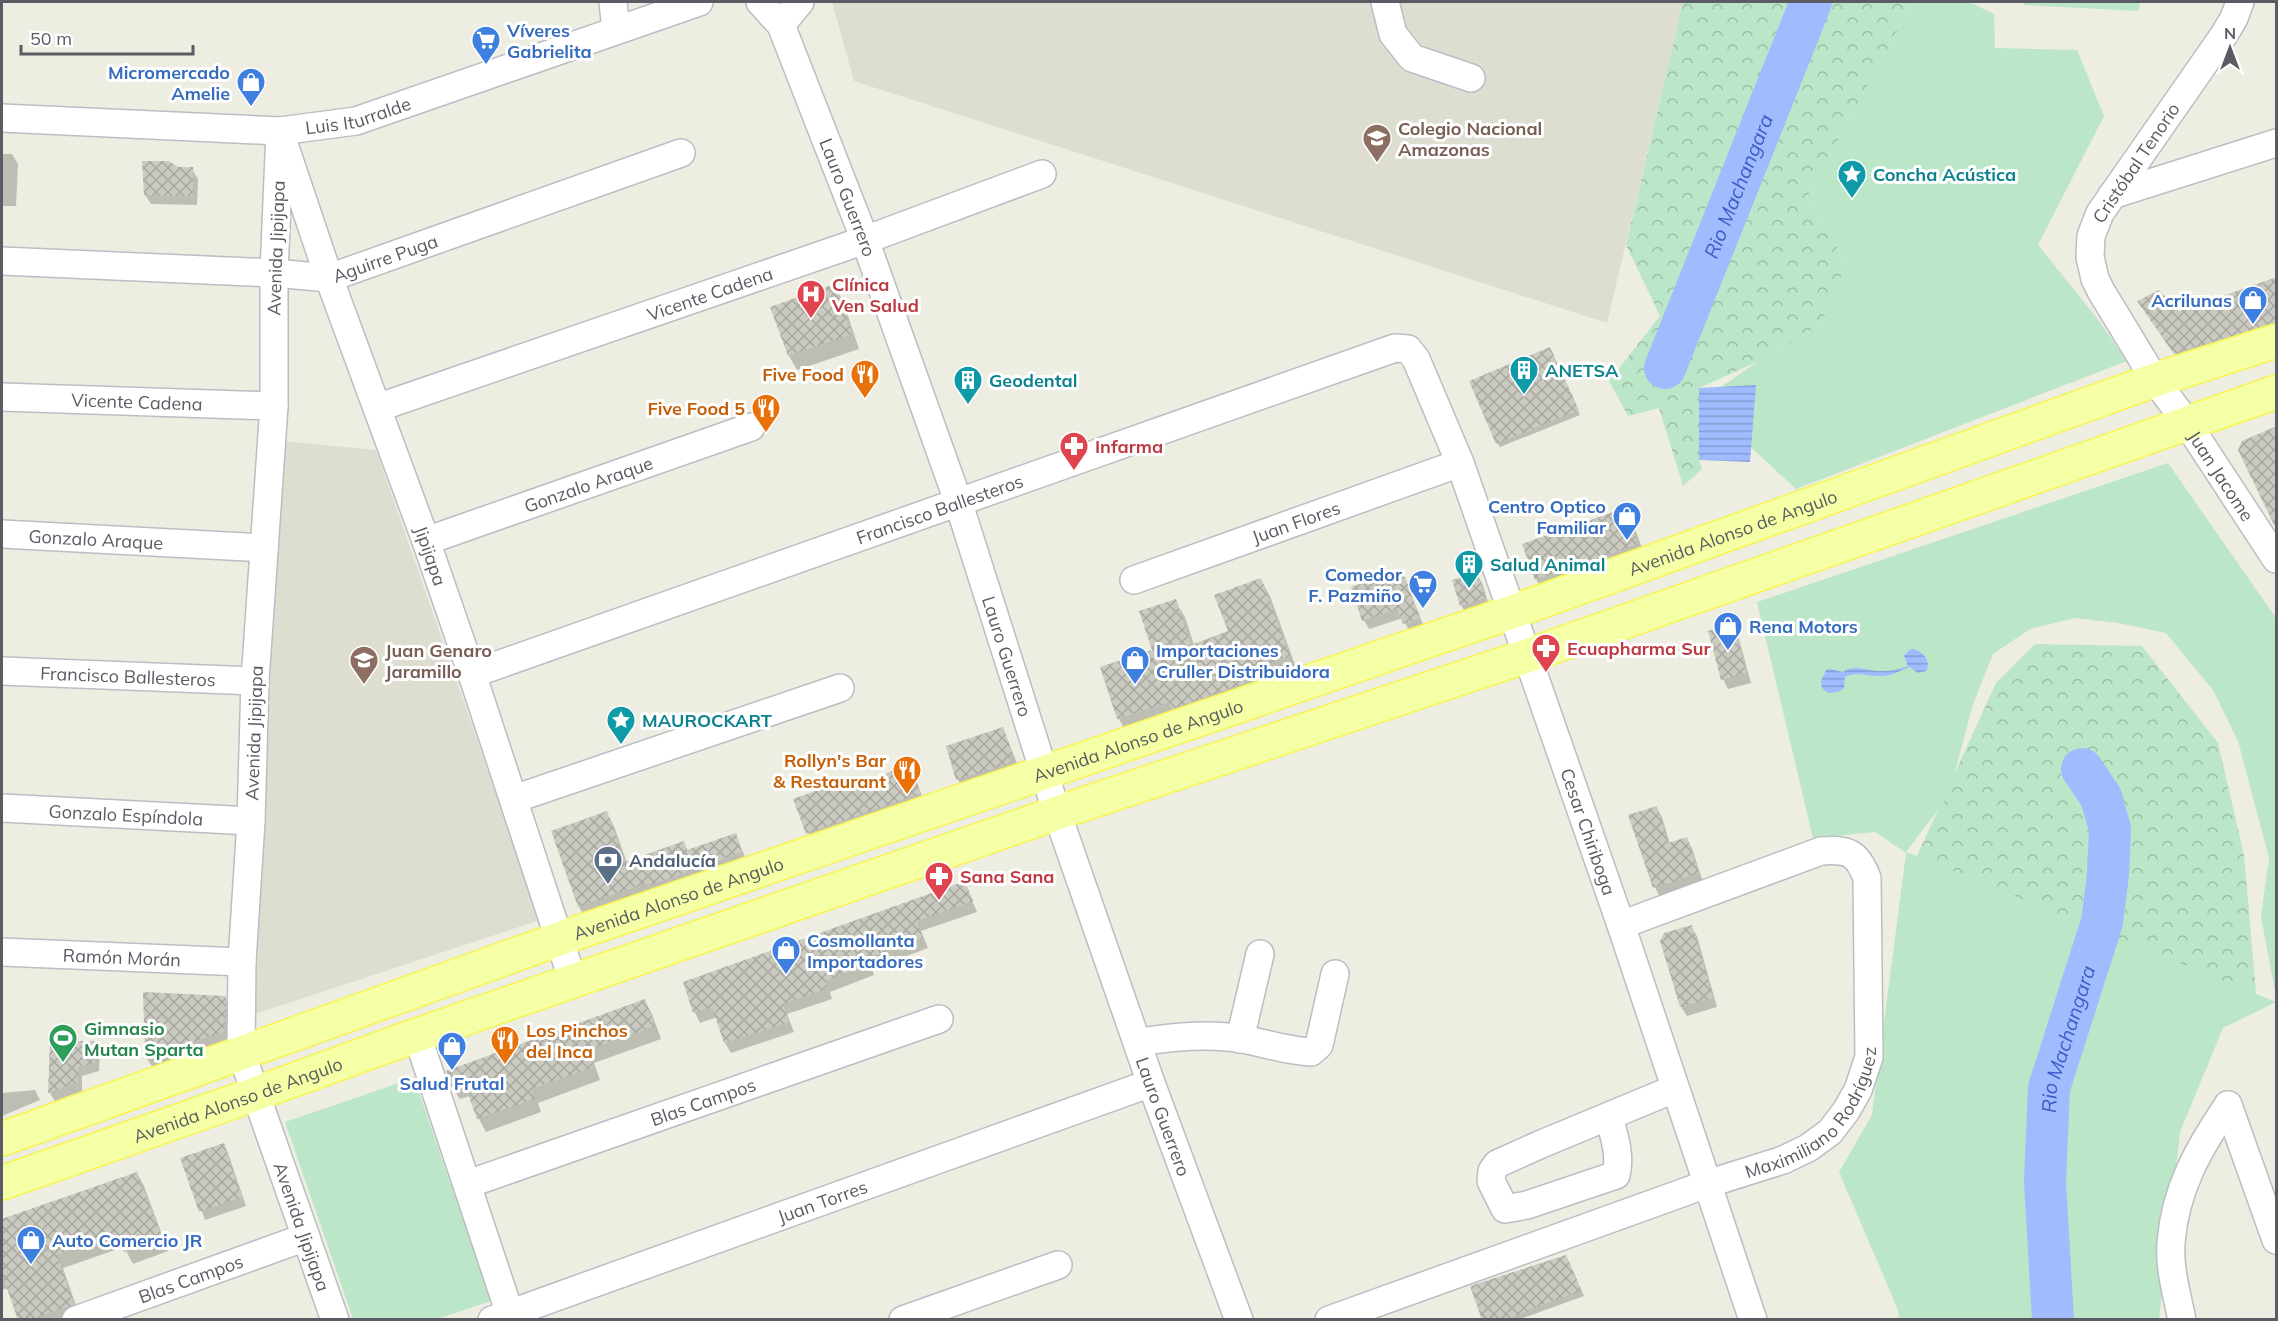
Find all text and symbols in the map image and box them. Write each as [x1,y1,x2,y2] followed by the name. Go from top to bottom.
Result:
[21,18,194,56] scale bar
[2200,18,2260,78] north arrow
[506,19,592,63] place label: Víveres Gabrielita
[2224,23,2236,43] text: N
[470,24,502,66] supermarket icon: Víveres Gabrielita
[30,27,72,50] text: 50 m
[108,61,230,105] place label: Micromercado Amelie
[235,66,267,108] shop icon: Micromercado Amelie
[304,91,414,139] street label: Luis Iturralde
[2087,98,2185,228] street label: Cristóbal Tenorio
[1698,110,1778,262] water label: Rio Machangara
[1398,117,1542,161] place label: Colegio Nacional Amazonas
[1361,122,1393,164] school or university icon: Colegio Nacional Amazonas
[815,135,881,260] street label: Lauro Guerrero
[1836,158,1868,200] place icon: Concha Acústica
[1873,163,2016,186] place label: Concha Acústica
[262,180,290,316] street label: Avenida Jipijapa
[329,229,441,287] street label: Aguirre Puga
[644,261,776,326] street label: Vicente Cadena
[831,273,919,317] place label: Clínica Ven Salud
[795,278,827,320] hospital icon: Clínica Ven Salud
[2237,284,2269,326] shop icon: Acrilunas
[2151,289,2232,312] place label: Acrilunas
[1508,354,1540,396] building icon: ANETSA
[849,358,881,400] restaurant icon: Five Food
[1545,359,1619,382] place label: ANETSA
[762,363,844,386] place label: Five Food
[952,364,984,406] building icon: Geodental
[989,369,1077,392] place label: Geodental
[71,388,203,415] street label: Vicente Cadena
[750,392,782,434] restaurant icon: Five Food 5
[647,397,745,420] place label: Five Food 5
[2183,426,2259,525] street label: Juan Jacome
[1058,430,1090,472] pharmacy icon: Infarma
[1095,435,1163,458] place label: Infarma
[521,451,656,517] street label: Gonzalo Araque
[853,469,1026,549] street label: Francisco Ballesteros
[1625,484,1840,581] street label: Avenida Alonso de Angulo
[1249,495,1343,548] street label: Juan Flores
[1488,495,1607,539] place label: Centro Optico Familiar
[1611,500,1643,542] shop icon: Centro Optico Familiar
[410,522,452,589] street label: Jipijapa
[28,524,164,554] street label: Gonzalo Araque
[1453,548,1485,590] building icon: Salud Animal
[1490,553,1605,576] place label: Salud Animal
[1308,563,1403,607] place label: Comedor F. Pazmiño
[1407,568,1439,610] supermarket icon: Comedor F. Pazmiño
[977,593,1037,719] street label: Lauro Guerrero
[1712,610,1744,652] shop icon: Rena Motors
[1749,615,1858,638] place label: Rena Motors
[1530,632,1562,674] pharmacy icon: Ecuapharma Sur
[1567,637,1711,660] place label: Ecuapharma Sur
[385,639,492,683] place label: Juan Genaro Jaramillo
[1156,639,1330,683] place label: Importaciones Cruller Distribuidora
[348,644,380,686] school or university icon: Juan Genaro Jaramillo
[1119,644,1151,686] shop icon: Importaciones Cruller Distribuidora
[40,661,216,691] street label: Francisco Ballesteros
[240,665,268,801] street label: Avenida Jipijapa
[1030,694,1246,787] street label: Avenida Alonso de Angulo
[605,704,637,746] place icon: MAUROCKART
[642,709,772,732] place label: MAUROCKART
[773,749,887,793] place label: Rollyn's Bar & Restaurant
[891,754,923,796] restaurant icon: Rollyn's Bar & Restaurant
[1556,765,1621,898] street label: Cesar Chiriboga
[48,799,204,830] street label: Gonzalo Espíndola
[592,844,624,886] bank icon: Andalucía
[629,849,716,872] place label: Andalucía
[570,851,786,945] street label: Avenida Alonso de Angulo
[923,860,955,902] pharmacy icon: Sana Sana
[960,865,1055,888] place label: Sana Sana
[807,929,923,973] place label: Cosmollanta Importadores
[770,934,802,976] shop icon: Cosmollanta Importadores
[62,943,181,971] street label: Ramón Morán
[2035,962,2100,1113] water label: Rio Machangara
[84,1017,204,1061] place label: Gimnasio Mutan Sparta
[526,1019,628,1063] place label: Los Pinchos del Inca
[47,1022,79,1064] sports icon: Gimnasio Mutan Sparta
[489,1024,521,1066] restaurant icon: Los Pinchos del Inca
[436,1030,468,1072] shop icon: Salud Frutal
[1742,1047,1880,1183] street label: Maximiliano Rodríguez
[130,1052,345,1147] street label: Avenida Alonso de Angulo
[1131,1054,1196,1179] street label: Lauro Guerrero
[400,1072,504,1095] place label: Salud Frutal
[647,1073,759,1131] street label: Blas Campos
[269,1159,335,1294] street label: Avenida Jipijapa
[774,1174,870,1228] street label: Juan Torres
[15,1224,47,1266] shop icon: Auto Comercio JR
[52,1229,203,1252] place label: Auto Comercio JR
[135,1249,246,1308] street label: Blas Campos

